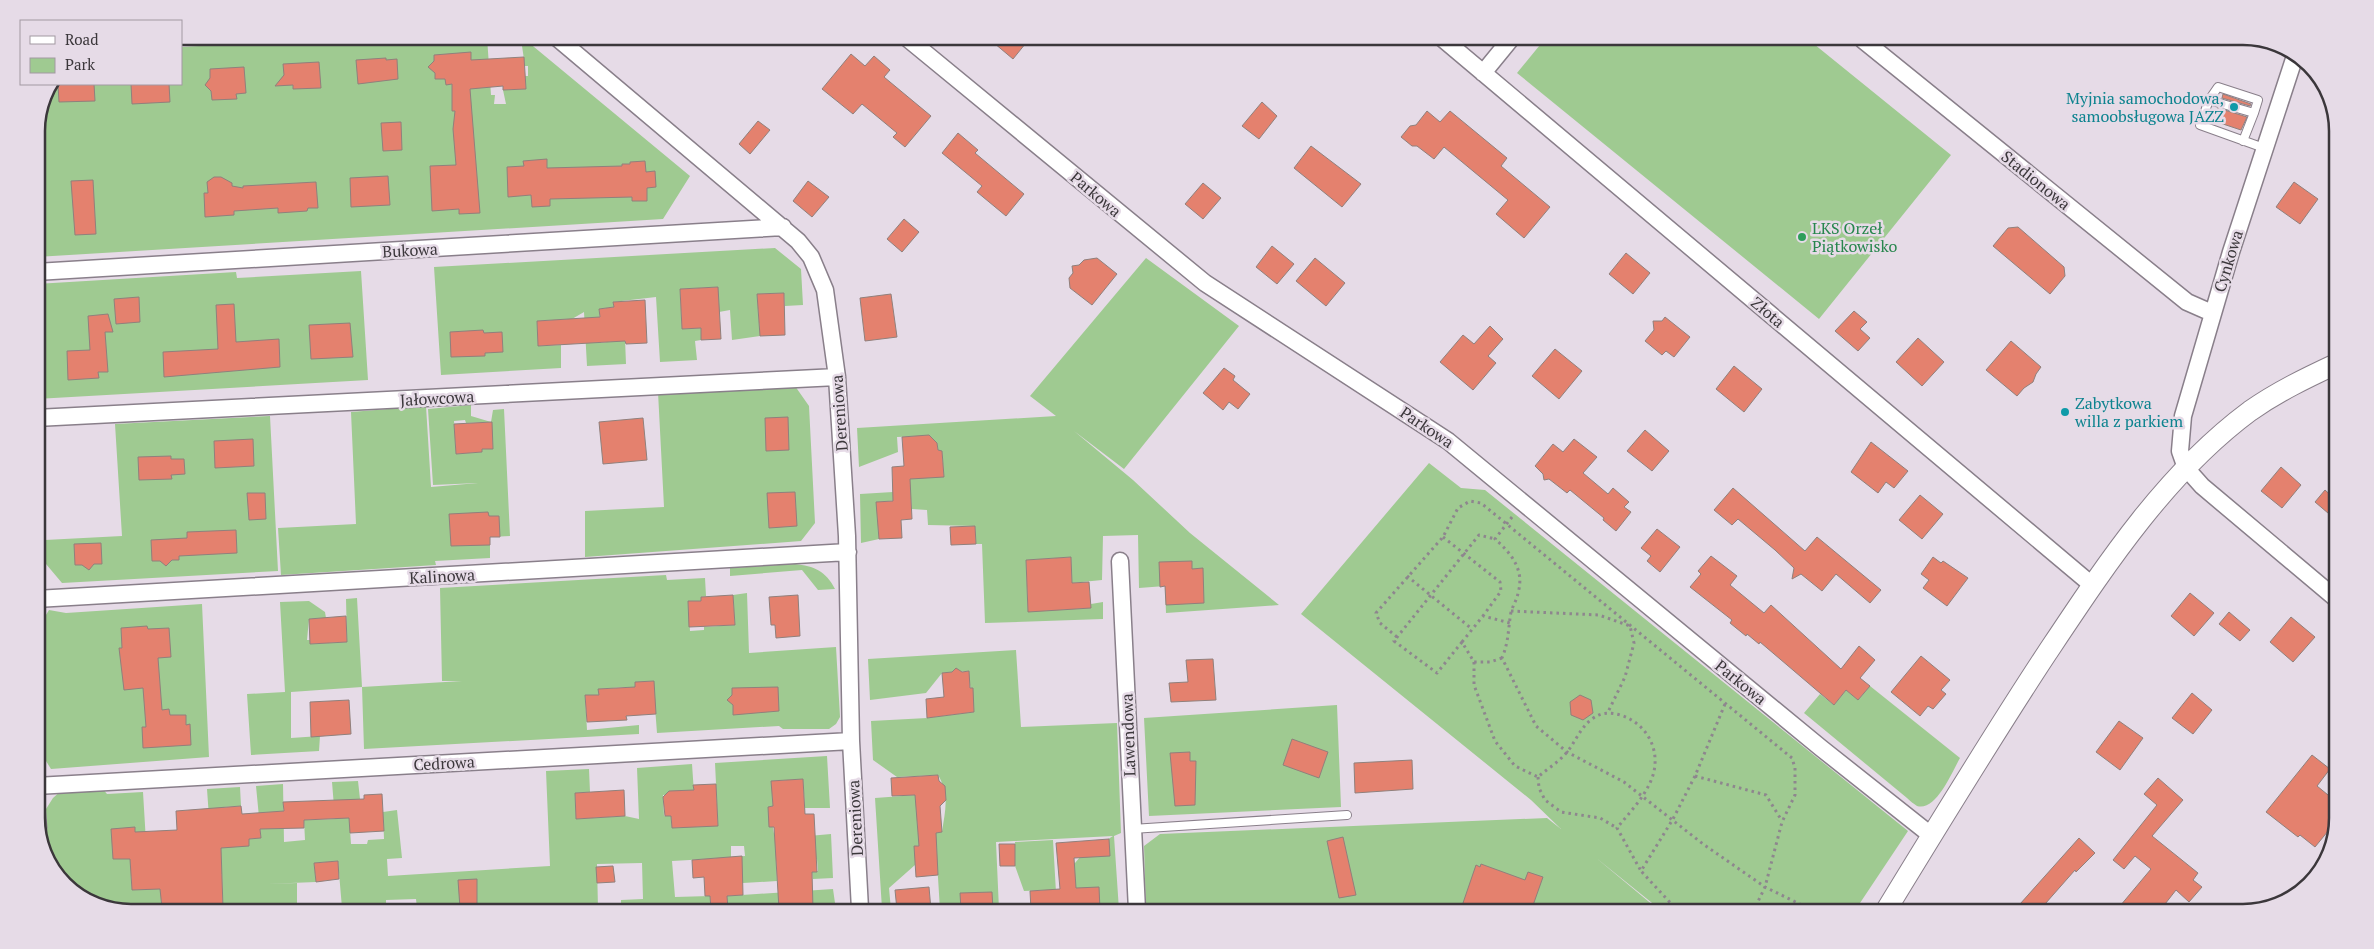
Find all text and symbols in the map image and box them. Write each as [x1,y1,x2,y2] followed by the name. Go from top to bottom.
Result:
[20,20,182,85] legend
[65,29,98,49] text: Road
[65,54,95,74] text: Park
[2066,87,2224,127] place label: Myjnia samochodowa, samoobsługowa JAZZ
[2228,101,2240,113] marker: Myjnia samochodowa, samoobsługowa JAZZ
[1997,145,2075,215] street label: Stadionowa
[1066,166,1126,222] street label: Parkowa
[1812,217,1898,257] place label: LKS Orzeł Piątkowisko
[2208,227,2248,295] street label: Cynkowa
[1796,231,1808,243] marker: LKS Orzeł Piątkowisko
[382,238,438,262] street label: Bukowa
[1747,291,1789,333] street label: Złota
[825,374,853,452] street label: Dereniowa
[399,385,475,411] street label: Jałowcowa
[2074,392,2183,432] place label: Zabytkowa willa z parkiem
[1396,401,1458,453] street label: Parkowa
[2059,406,2071,418] marker: Zabytkowa willa z parkiem
[409,563,475,589] street label: Kalinowa
[1711,655,1771,709] street label: Parkowa
[1116,693,1140,777] street label: Lawendowa
[413,750,475,776] street label: Cedrowa
[842,779,868,857] street label: Dereniowa

